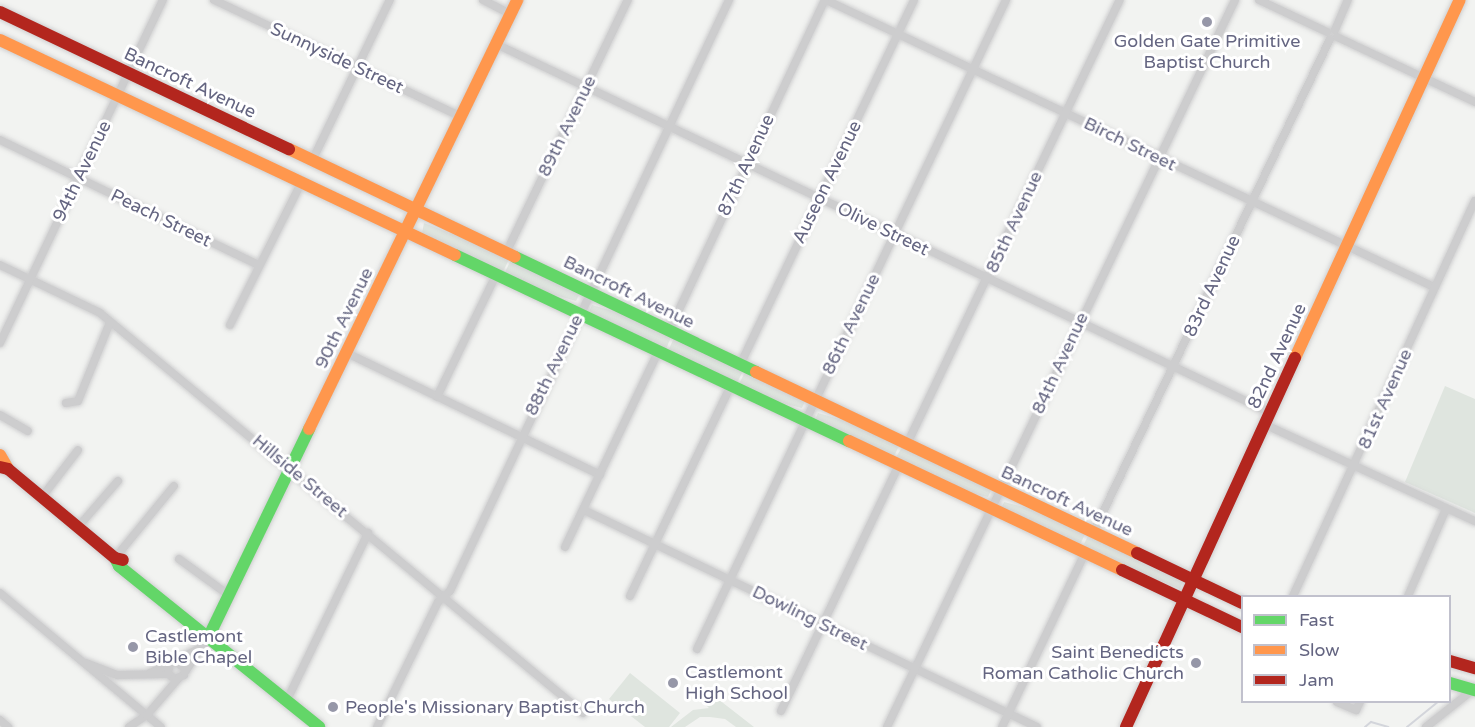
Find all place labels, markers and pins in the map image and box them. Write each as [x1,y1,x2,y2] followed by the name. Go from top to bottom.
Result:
[1200,15,1214,29] marker: Golden Gate Primitive Baptist Church
[1114,31,1300,74] place label: Golden Gate Primitive Baptist Church
[145,626,252,668] place label: Castlemont Bible Chapel
[126,640,140,654] marker: Castlemont Bible Chapel
[982,642,1184,684] place label: Saint Benedicts Roman Catholic Church
[1189,656,1203,670] marker: Saint Benedicts Roman Catholic Church
[685,662,788,704] place label: Castlemont High School
[666,676,680,690] marker: Castlemont High School
[345,696,645,718] place label: People's Missionary Baptist Church
[326,700,340,714] marker: People's Missionary Baptist Church

